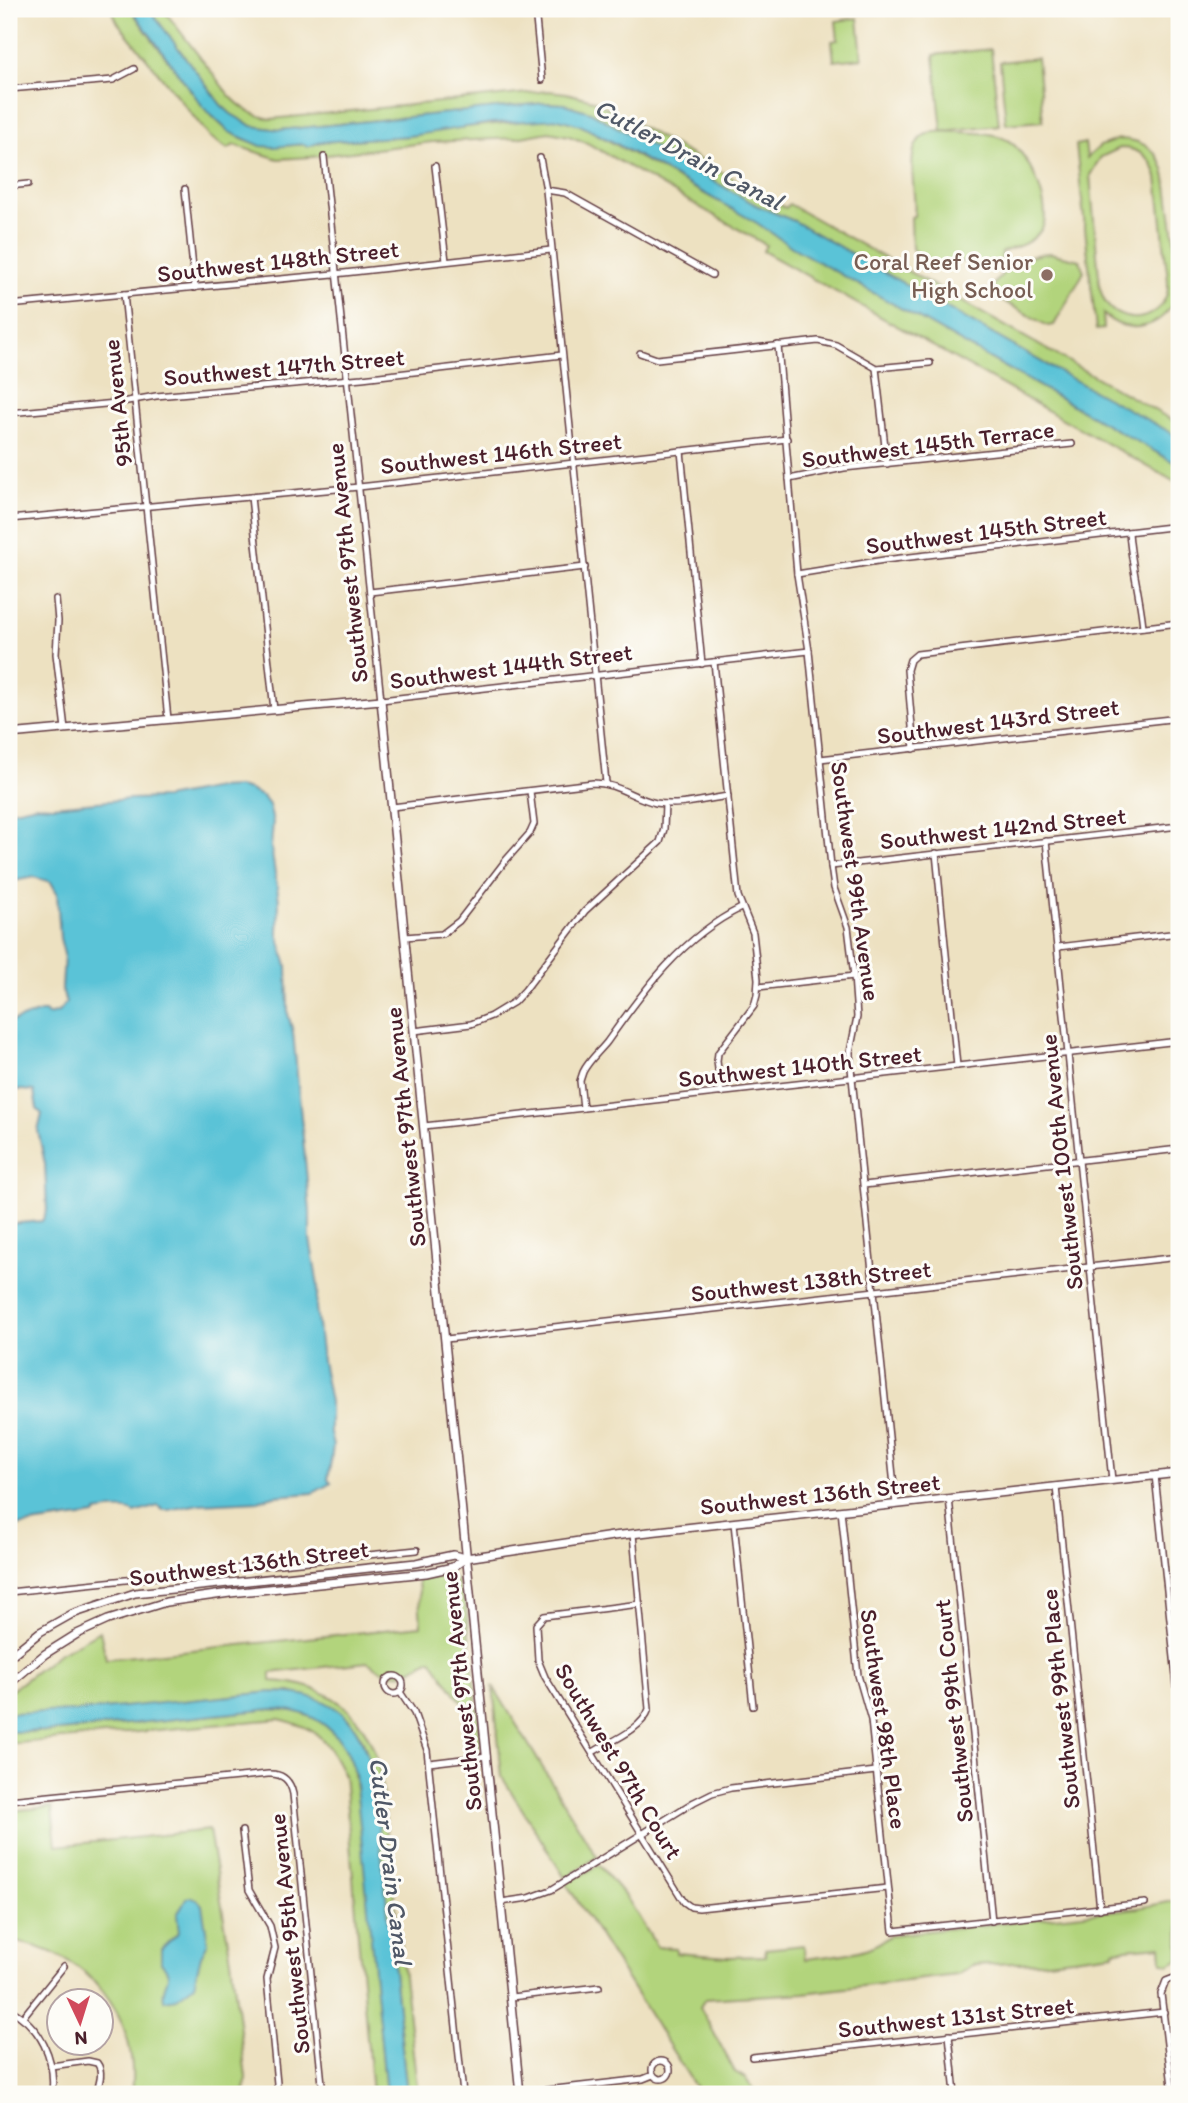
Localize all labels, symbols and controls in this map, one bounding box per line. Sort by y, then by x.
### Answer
water label: Cutler Drain Canal [589,91,790,218]
street label: Southwest 148th Street [156,234,400,288]
place label: Coral Reef Senior High School [853,247,1033,304]
marker: Coral Reef Senior High School [1039,267,1055,283]
street label: 95th Avenue [96,338,138,468]
street label: Southwest 147th Street [162,342,406,392]
street label: Southwest 145th Terrace [800,414,1056,474]
street label: Southwest 146th Street [379,426,623,480]
street label: Southwest 97th Avenue [320,442,374,684]
street label: Southwest 145th Street [864,502,1108,560]
street label: Southwest 144th Street [388,637,634,695]
street label: Southwest 143rd Street [875,692,1121,750]
street label: Southwest 99th Avenue [825,759,887,1003]
street label: Southwest 142nd Street [878,801,1128,855]
street label: Southwest 97th Avenue [378,1006,432,1248]
street label: Southwest 100th Avenue [1033,1032,1089,1292]
street label: Southwest 140th Street [677,1039,923,1093]
street label: Southwest 138th Street [689,1254,933,1308]
street label: Southwest 136th Street [699,1467,941,1521]
street label: Southwest 136th Street [128,1534,370,1592]
street label: Southwest 97th Avenue [434,1570,488,1812]
street label: Southwest 99th Place [1034,1587,1086,1811]
street label: Southwest 99th Court [927,1598,979,1824]
street label: Southwest 98th Place [854,1607,914,1831]
street label: Southwest 97th Court [549,1658,689,1864]
water label: Cutler Drain Canal [362,1755,420,1968]
street label: Southwest 95th Avenue [262,1812,316,2056]
north arrow [46,1988,116,2058]
street label: Southwest 131st Street [836,1990,1076,2044]
text: N [74,2027,88,2050]

